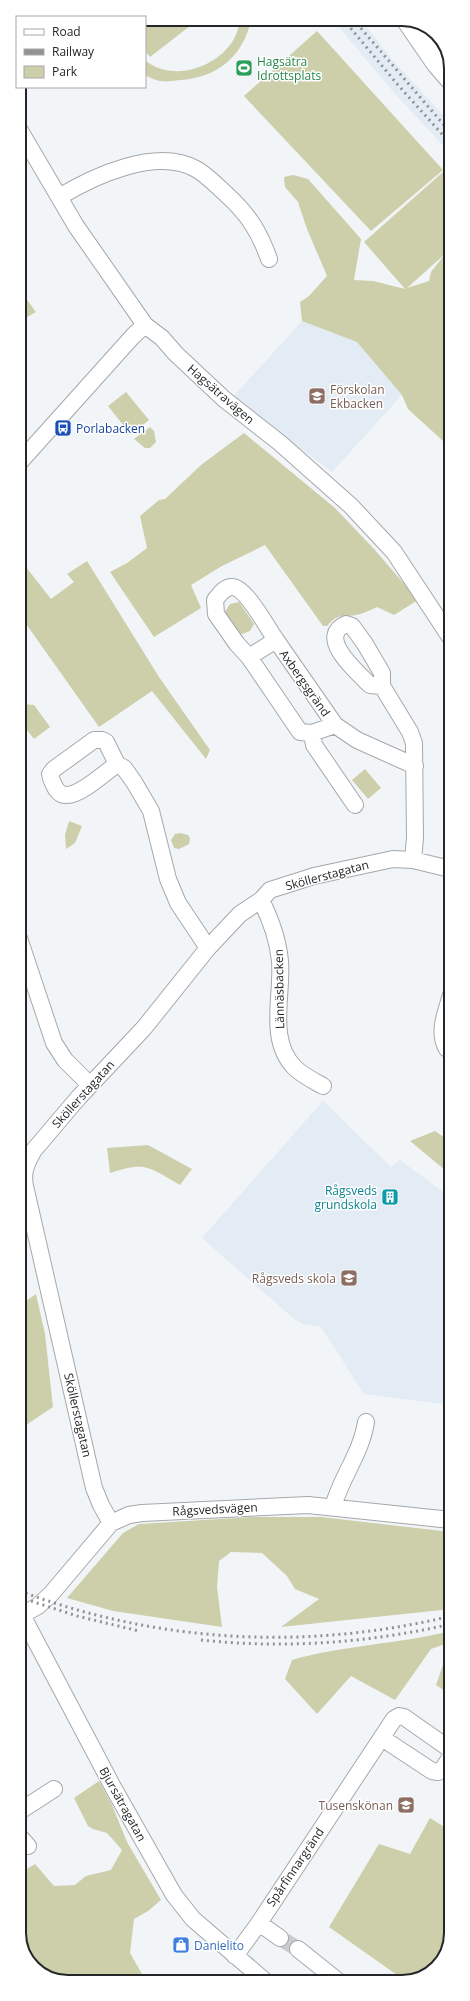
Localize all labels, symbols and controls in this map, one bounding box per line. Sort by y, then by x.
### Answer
legend [16,16,146,88]
text: Road [52,23,81,40]
text: Railway [52,43,95,60]
place label: Hagsätra Idrottsplats [257,53,321,84]
sports icon: Hagsätra Idrottsplats [234,58,254,78]
text: Park [52,63,78,80]
street label: Hagsätravägen [184,360,258,428]
place label: Förskolan Ekbacken [330,381,385,412]
school or university icon: Förskolan Ekbacken [307,386,327,406]
bus stop icon: Porlabacken [53,418,73,438]
place label: Porlabacken [76,420,145,437]
street label: Axbergsgränd [276,646,334,720]
street label: Sköllerstagatan [283,856,371,894]
street label: Lännäsbacken [270,949,288,1029]
street label: Sköllerstagatan [48,1056,118,1132]
place label: Rågsveds grundskola [315,1182,377,1213]
building icon: Rågsveds grundskola [380,1187,400,1207]
school or university icon: Rågsveds skola [339,1268,359,1288]
place label: Rågsveds skola [252,1270,336,1287]
street label: Sköllerstagatan [60,1371,96,1459]
street label: Rågsvedsvägen [172,1498,258,1520]
street label: Bjursätragatan [95,1764,151,1844]
school or university icon: Tusenskönan [396,1795,416,1815]
place label: Tusenskönan [319,1797,393,1814]
street label: Spårfinnargränd [262,1824,328,1910]
shop icon: Danielito [171,1935,191,1955]
place label: Danielito [194,1937,244,1954]

